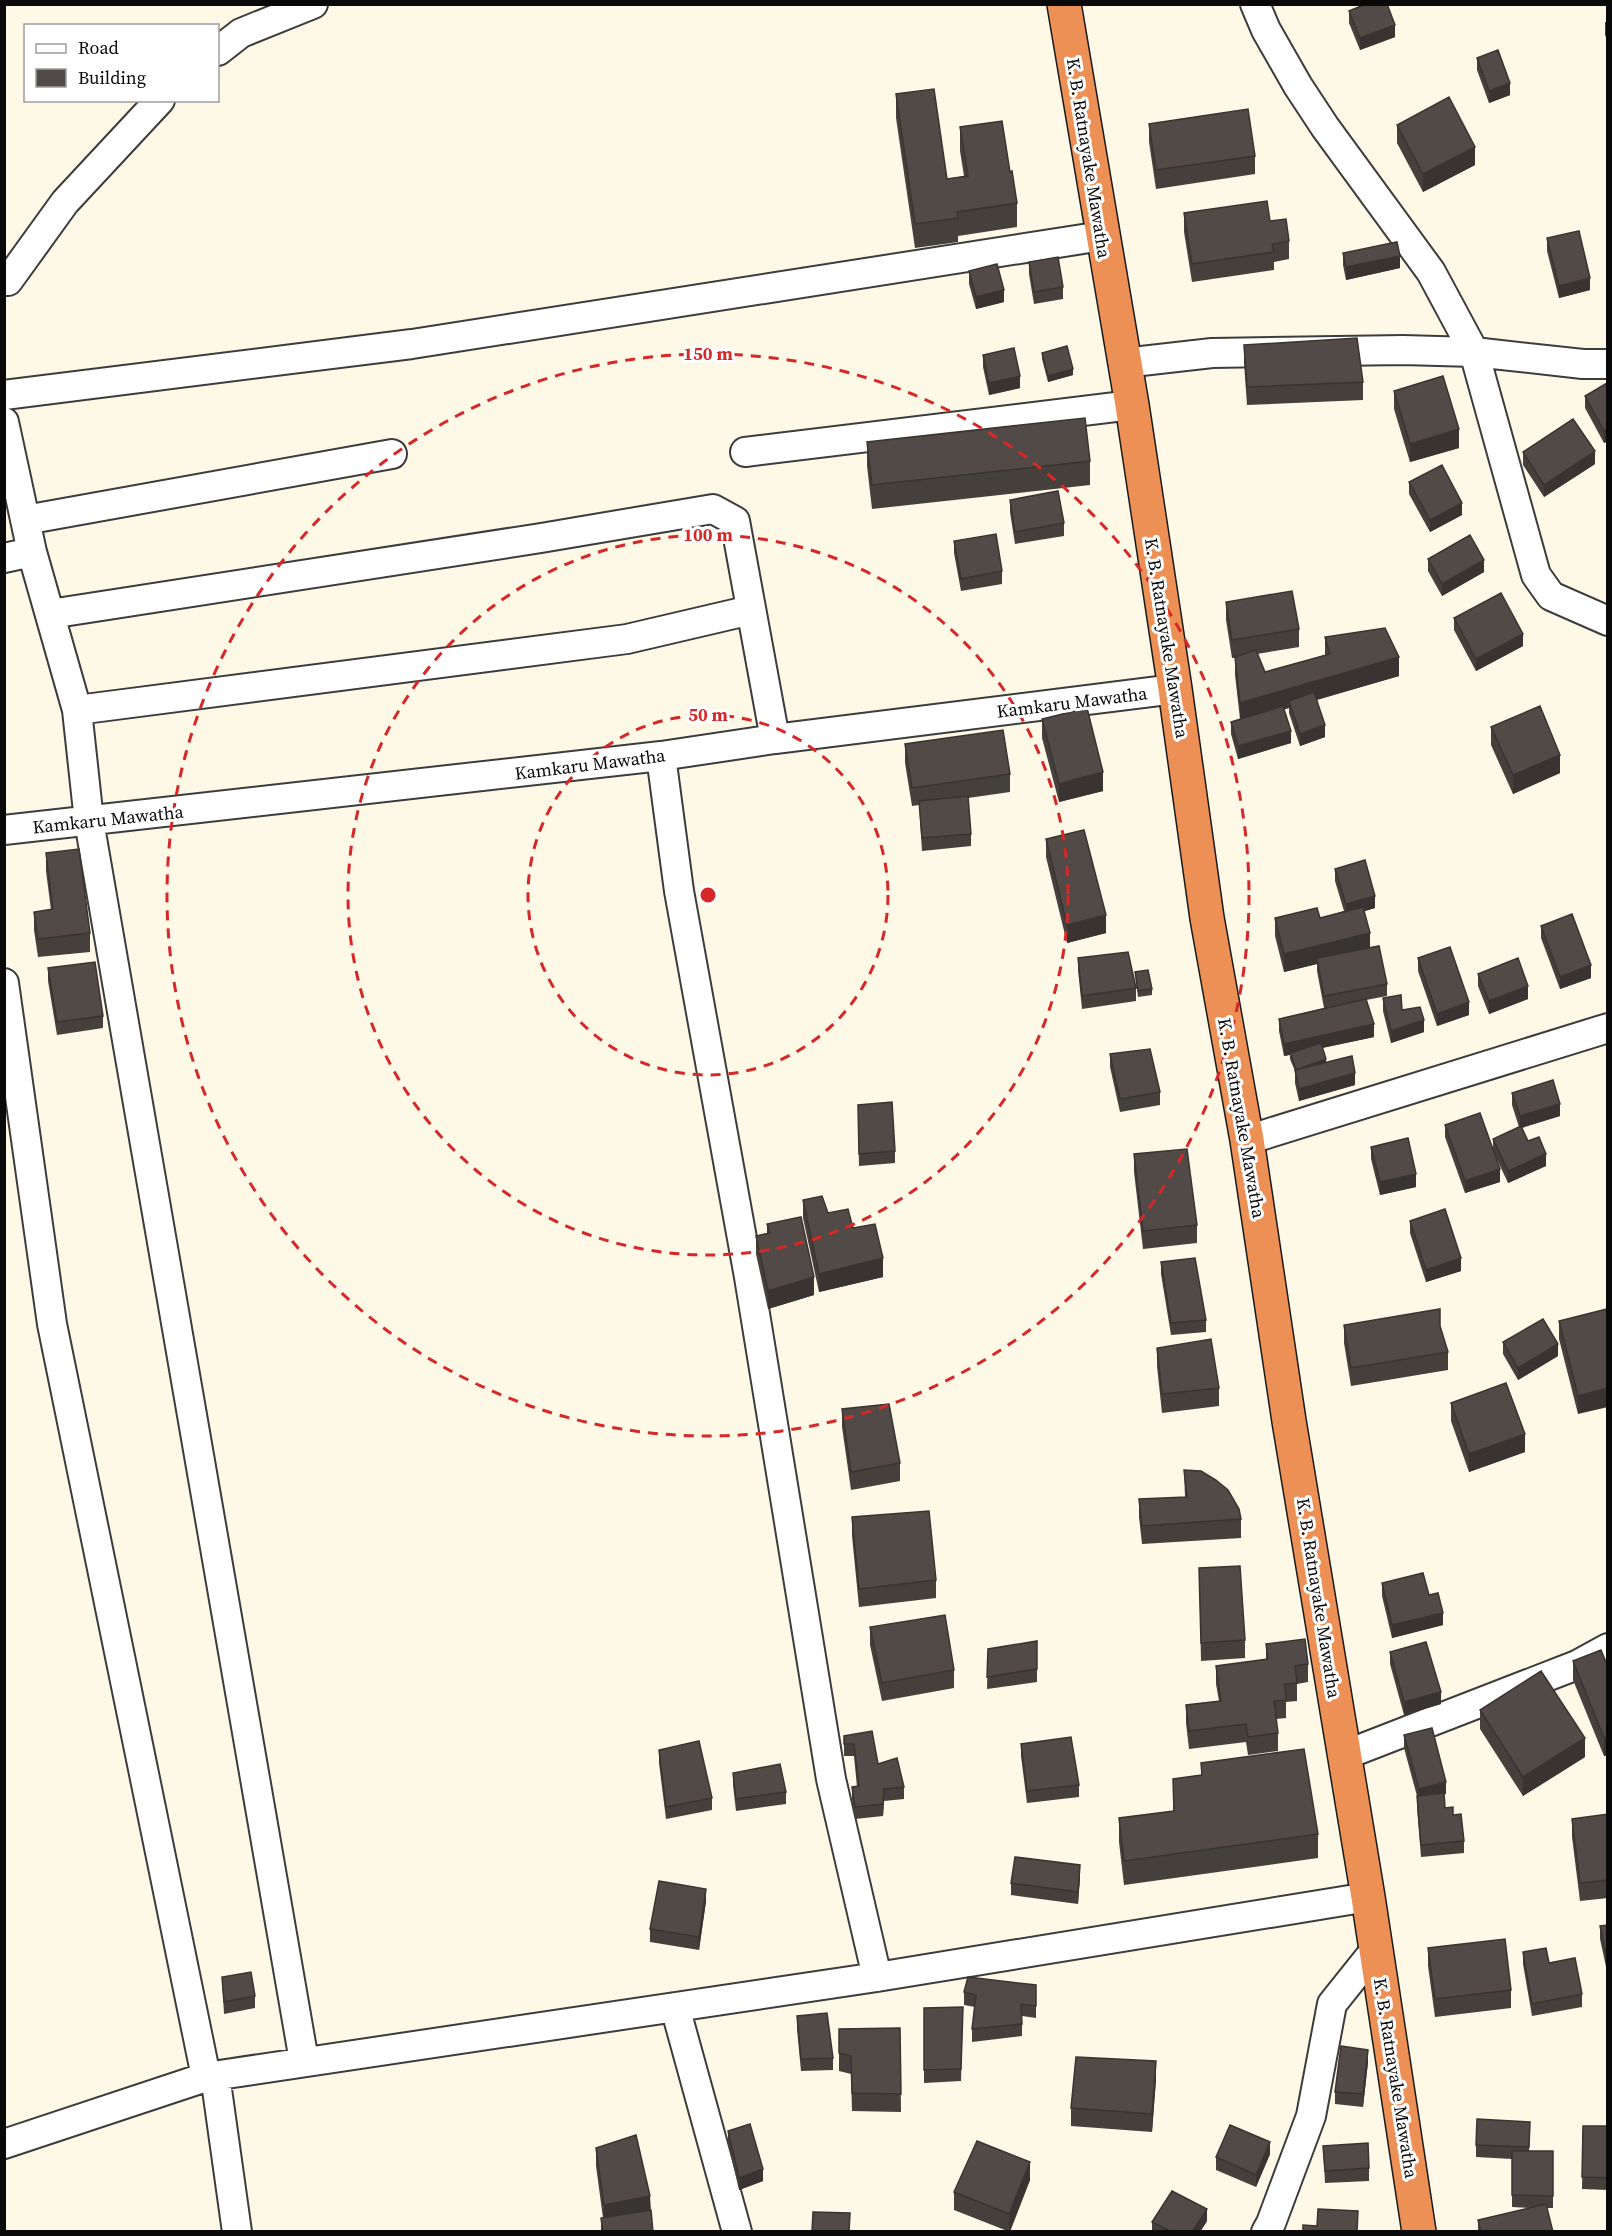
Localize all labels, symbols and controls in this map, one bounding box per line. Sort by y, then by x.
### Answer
legend [24,24,219,102]
text: Road [78,35,119,60]
street label: K. B. Ratnayake Mawatha [1061,56,1117,261]
text: Building [78,65,146,90]
text: 150 m [683,341,733,366]
text: 100 m [683,522,733,547]
street label: K. B. Ratnayake Mawatha [1139,536,1195,741]
street label: Kamkaru Mawatha [995,680,1150,724]
text: 50 m [688,702,728,727]
street label: Kamkaru Mawatha [513,742,668,786]
street label: Kamkaru Mawatha [31,799,185,839]
centre of rings [698,885,718,905]
street label: K. B. Ratnayake Mawatha [1212,1016,1272,1221]
street label: K. B. Ratnayake Mawatha [1291,1496,1347,1701]
street label: K. B. Ratnayake Mawatha [1368,1976,1424,2181]

